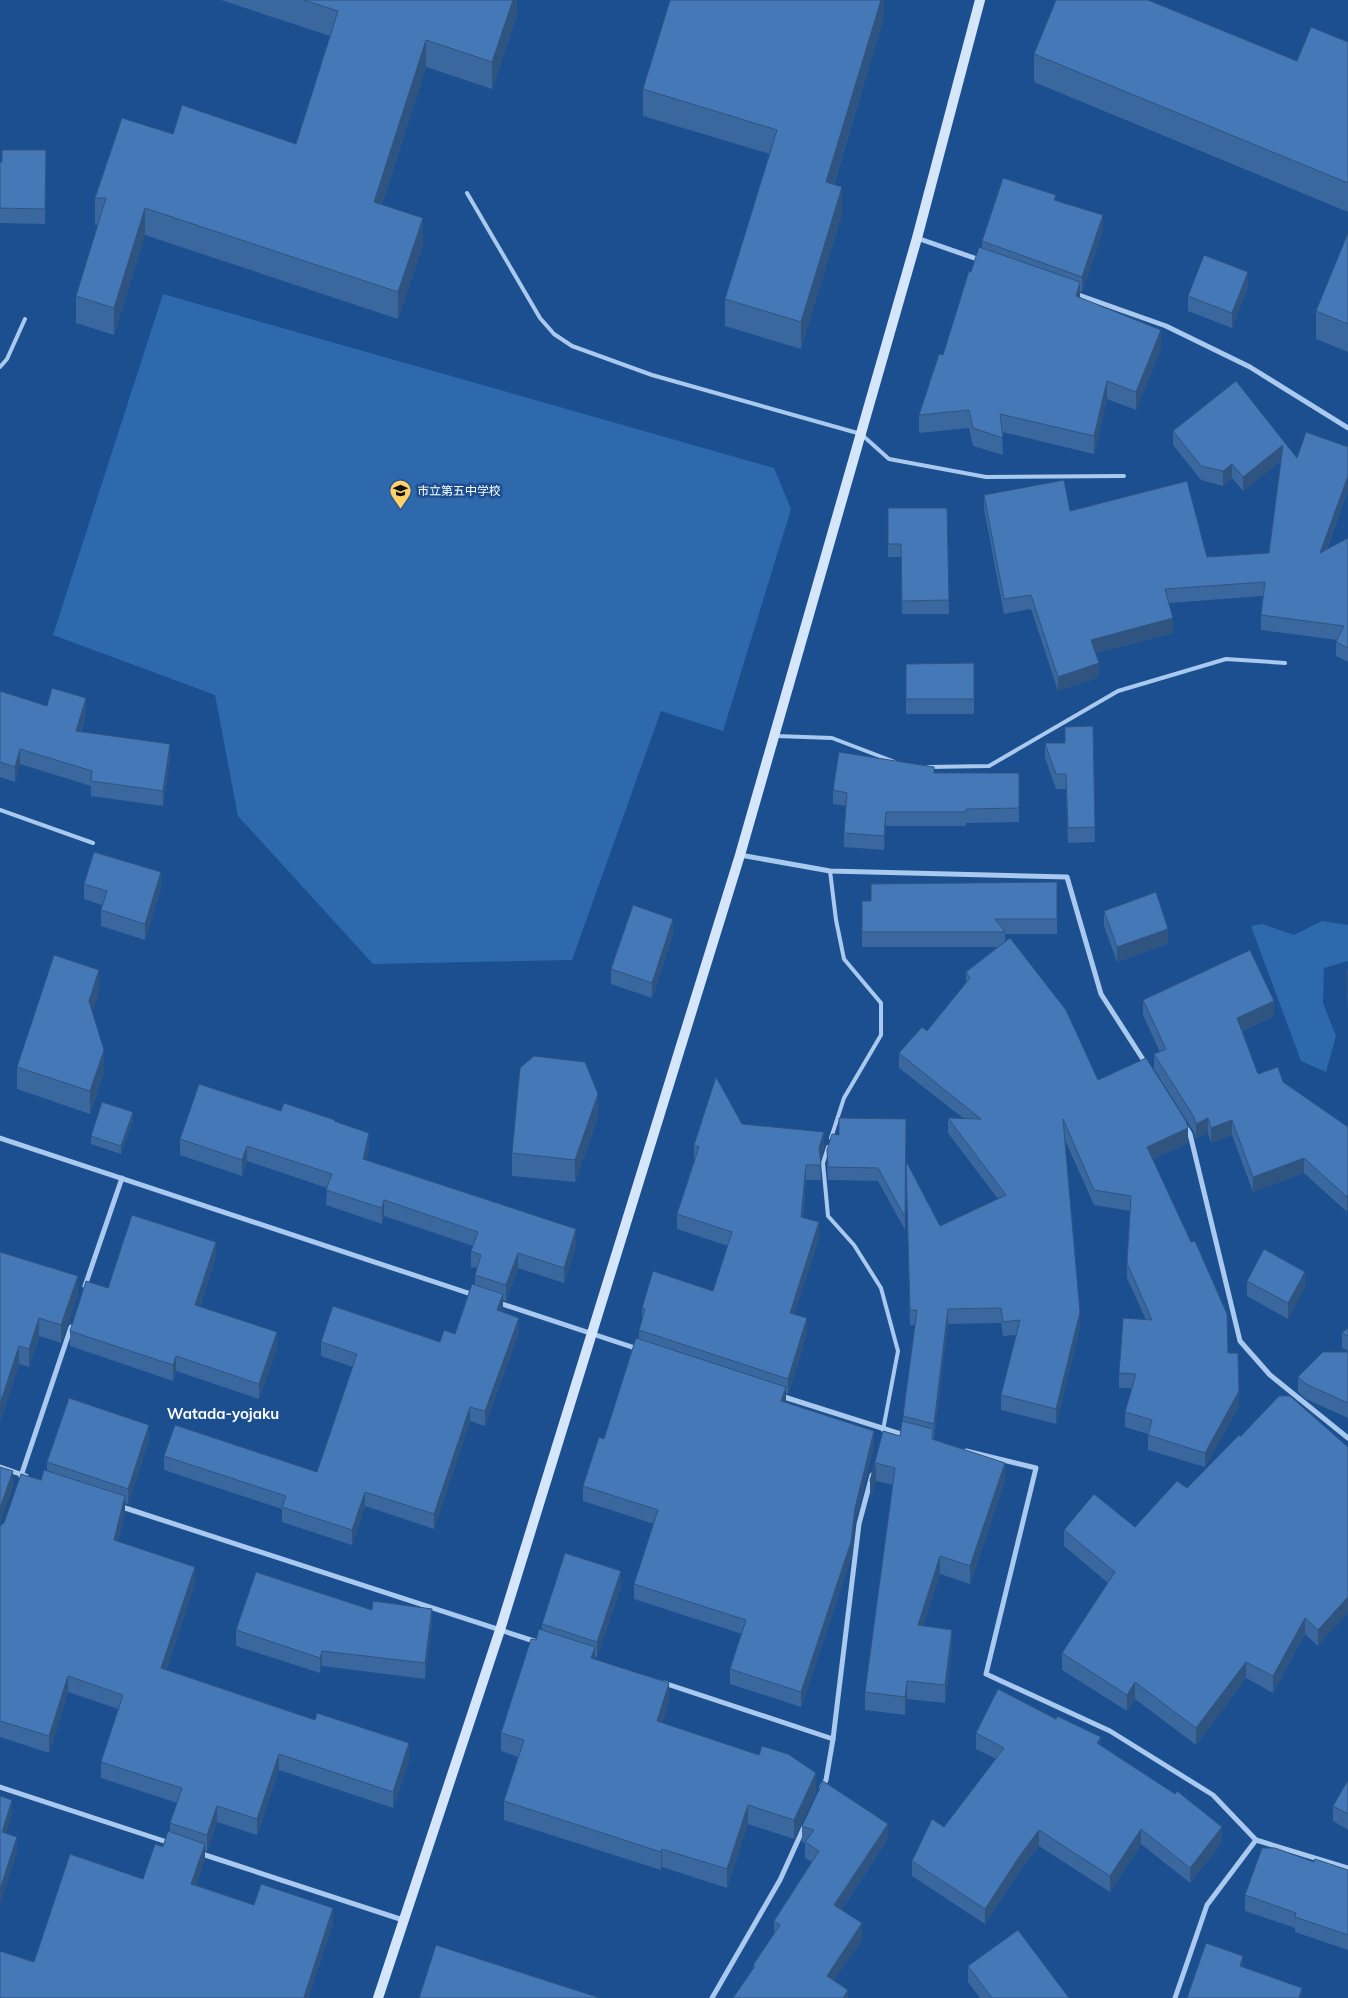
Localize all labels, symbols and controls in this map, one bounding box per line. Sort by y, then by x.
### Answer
school or university icon: 市立第五中学校 [389,479,413,510]
place label: 市立第五中学校 [417,483,501,498]
district label: Watada-yojaku [167,1404,279,1423]

